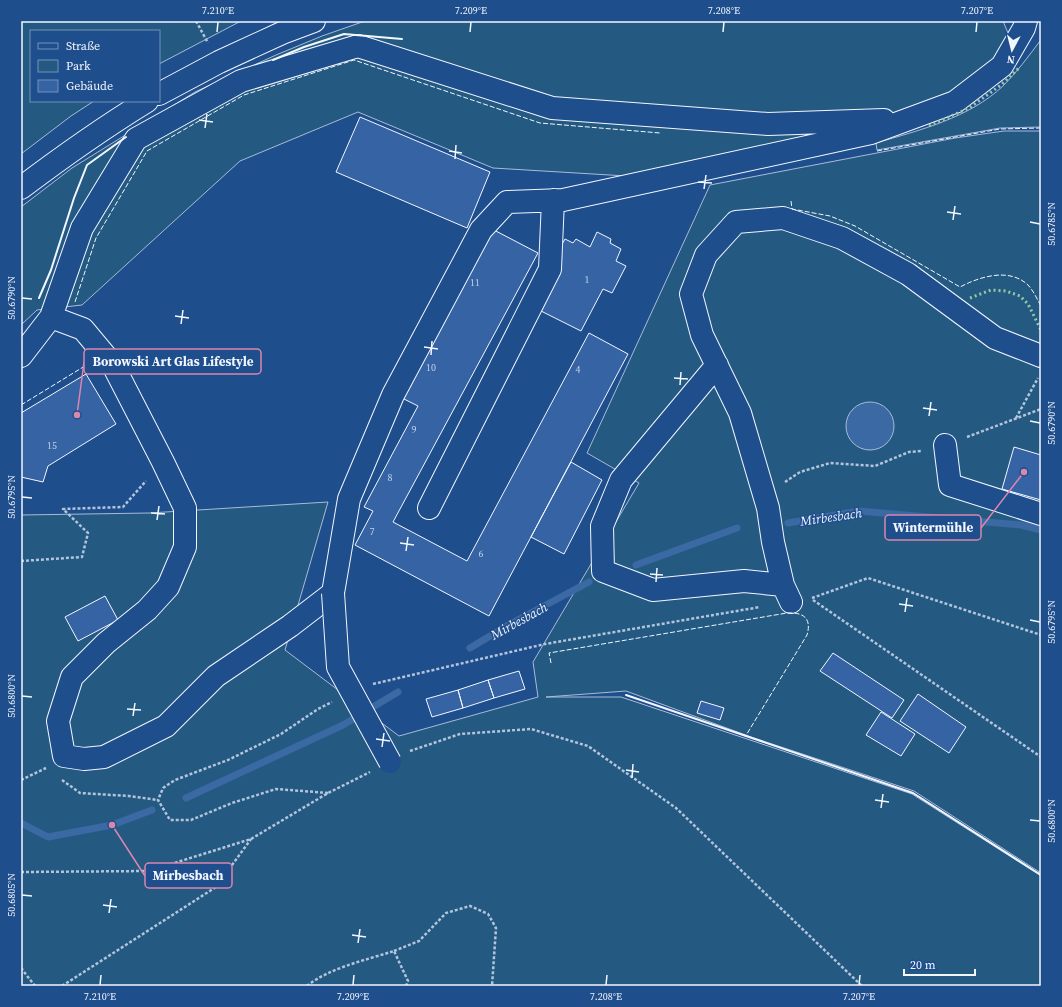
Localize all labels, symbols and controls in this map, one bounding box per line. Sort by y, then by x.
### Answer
text: 7.210°E [202,4,234,17]
text: 7.209°E [455,4,487,17]
text: 7.208°E [708,4,740,17]
text: 7.207°E [961,4,993,17]
legend [30,30,160,102]
north arrow [992,30,1032,70]
text: Straße [66,38,100,54]
text: N [1006,51,1016,67]
text: Park [66,58,91,74]
text: Gebäude [66,78,113,94]
text: 50.6785°N [1045,202,1058,246]
house number: 1 [585,273,590,286]
text: 50.6790°N [5,276,18,320]
house number: 11 [470,276,480,289]
callout: Borowski Art Glas Lifestyle [84,349,261,374]
text: Borowski Art Glas Lifestyle [92,353,254,370]
house number: 10 [426,361,436,374]
house number: 4 [576,363,581,376]
text: 50.6790°N [1045,401,1058,445]
house number: 9 [412,423,417,436]
house number: 15 [47,439,57,452]
house number: 8 [388,471,393,484]
text: 50.6795°N [5,475,18,519]
water label: Mirbesbach [798,504,863,530]
callout: Wintermühle [885,515,981,540]
text: Wintermühle [893,519,973,536]
house number: 7 [370,525,375,538]
house number: 6 [479,547,484,560]
water label: Mirbesbach [487,598,550,644]
text: 50.6795°N [1045,600,1058,644]
text: 50.6800°N [5,674,18,718]
text: 50.6800°N [1045,799,1058,843]
callout: Mirbesbach [145,863,232,888]
text: Mirbesbach [152,867,224,884]
text: 50.6805°N [5,873,18,917]
scale bar [904,951,975,977]
text: 20 m [910,957,936,973]
text: 7.210°E [84,990,116,1003]
text: 7.209°E [337,990,369,1003]
text: 7.208°E [590,990,622,1003]
text: 7.207°E [843,990,875,1003]

